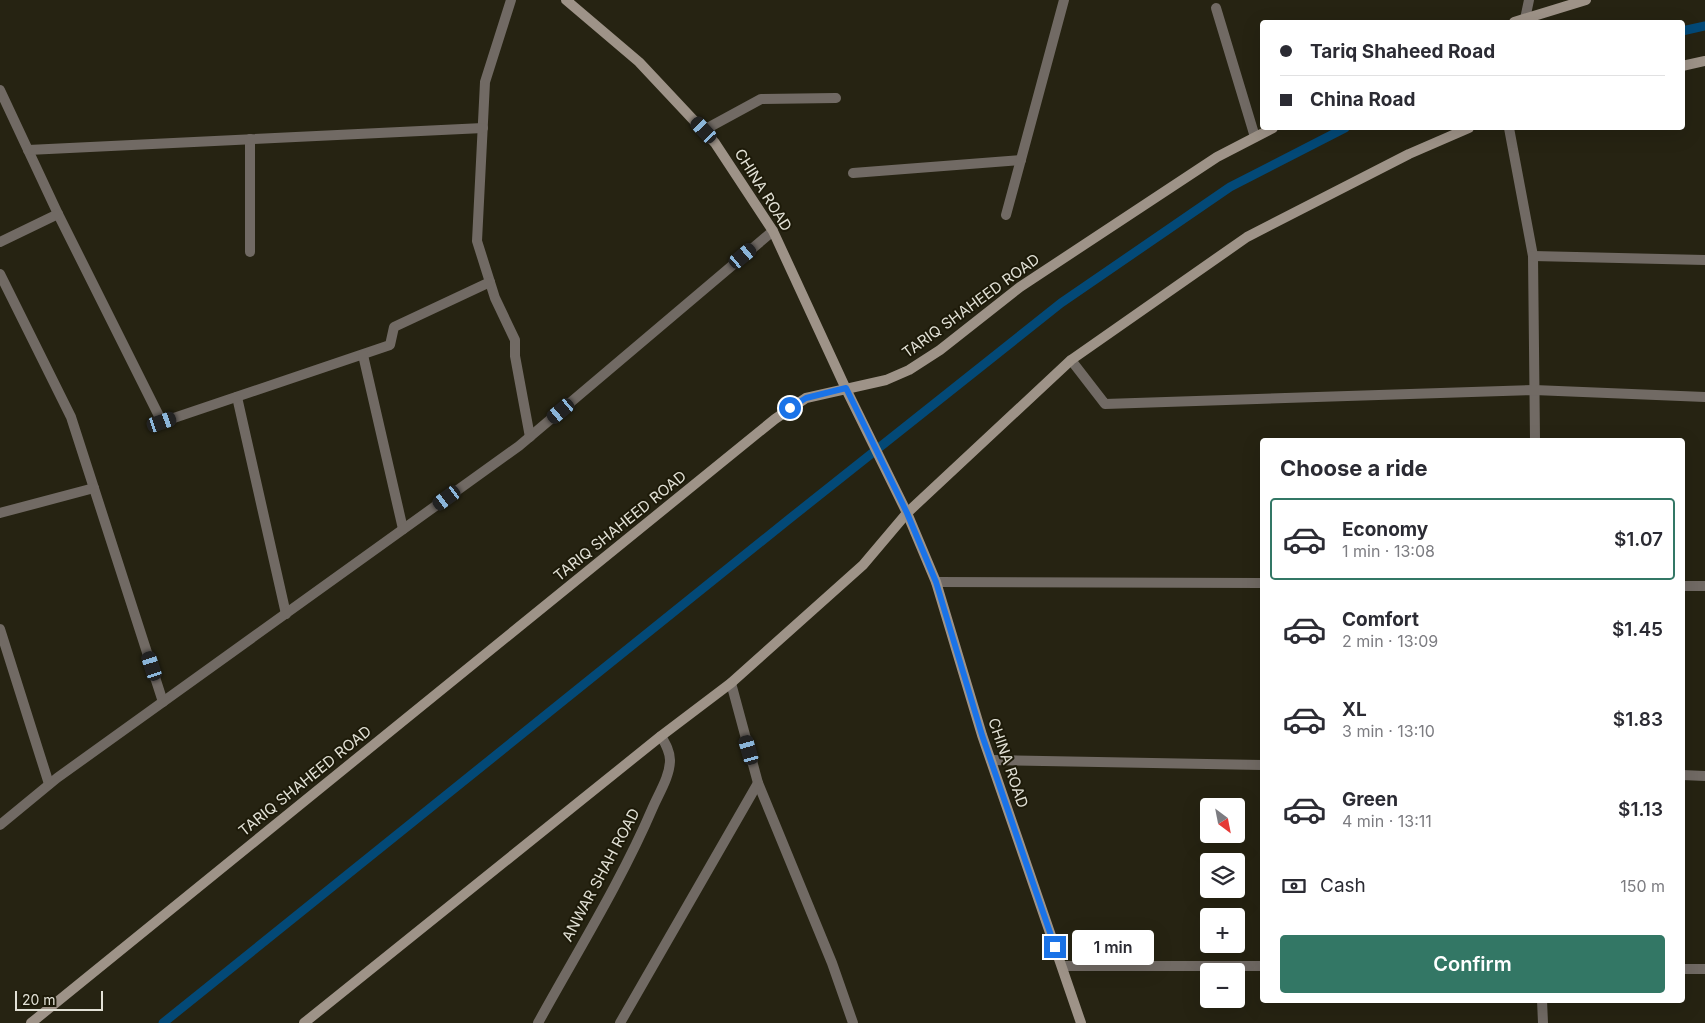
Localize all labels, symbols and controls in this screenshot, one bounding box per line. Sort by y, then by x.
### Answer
text: Tariq Shaheed Road [1310,40,1495,63]
text: China Road [1310,88,1415,111]
car [688,114,719,146]
street label: CHINA ROAD [731,145,796,235]
car [726,241,759,271]
street label: TARIQ SHAHEED ROAD [898,249,1043,362]
car [544,396,577,426]
route start [779,397,801,419]
car [145,410,178,434]
text: Choose a ride [1280,455,1428,481]
street label: TARIQ SHAHEED ROAD [549,466,690,585]
car [430,483,463,513]
icon: car [1282,517,1327,562]
text: Economy [1342,518,1428,541]
text: $1.07 [1614,528,1663,551]
text: 1 min · 13:08 [1342,541,1435,561]
icon: car [1282,607,1327,652]
text: Comfort [1342,608,1419,631]
text: $1.45 [1612,618,1663,641]
text: 2 min · 13:09 [1342,631,1438,651]
car [140,649,163,683]
icon: car [1282,697,1327,742]
text: XL [1342,698,1367,721]
text: $1.83 [1613,708,1663,731]
street label: CHINA ROAD [984,715,1033,810]
street label: TARIQ SHAHEED ROAD [234,721,375,840]
text: 3 min · 13:10 [1342,721,1435,741]
car [737,734,760,766]
icon: car [1282,787,1327,832]
text: Green [1342,788,1398,811]
north arrow [1200,798,1245,842]
map controls [1200,798,1245,1008]
text: $1.13 [1618,798,1663,821]
street label: ANWAR SHAH ROAD [557,805,644,945]
text: 4 min · 13:11 [1342,811,1432,831]
button: layers [1200,853,1245,898]
icon: cash [1280,872,1308,900]
text: Cash [1320,874,1366,897]
text: 150 m [1620,876,1665,896]
button: + [1200,908,1245,953]
callout: 1 min [1072,930,1155,964]
button: Confirm [1280,935,1665,993]
route end [1044,936,1066,958]
text: 1 min [1093,937,1133,957]
button: − [1200,963,1245,1008]
scale bar [15,988,102,1011]
text: 20 m [22,991,56,1008]

